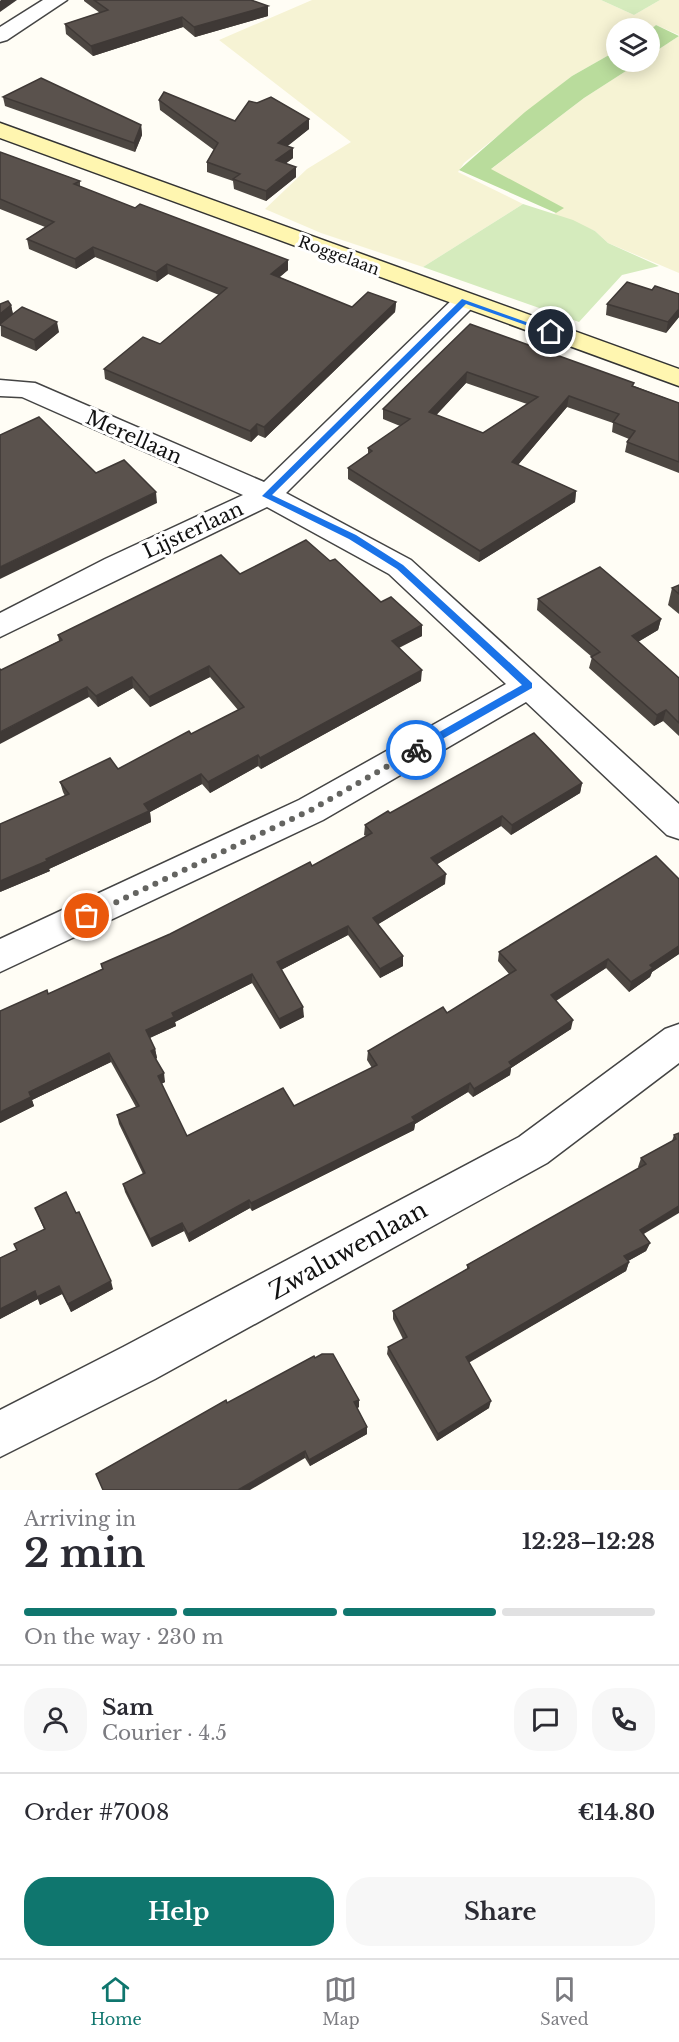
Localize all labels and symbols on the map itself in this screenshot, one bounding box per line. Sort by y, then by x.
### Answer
street label: Roggelaan [296,231,382,279]
pin [525,306,576,357]
street label: Merellaan [82,405,186,469]
street label: Lijsterlaan [139,496,247,564]
courier [386,720,446,780]
pin [61,890,112,941]
street label: Zwaluwenlaan [264,1195,432,1305]

